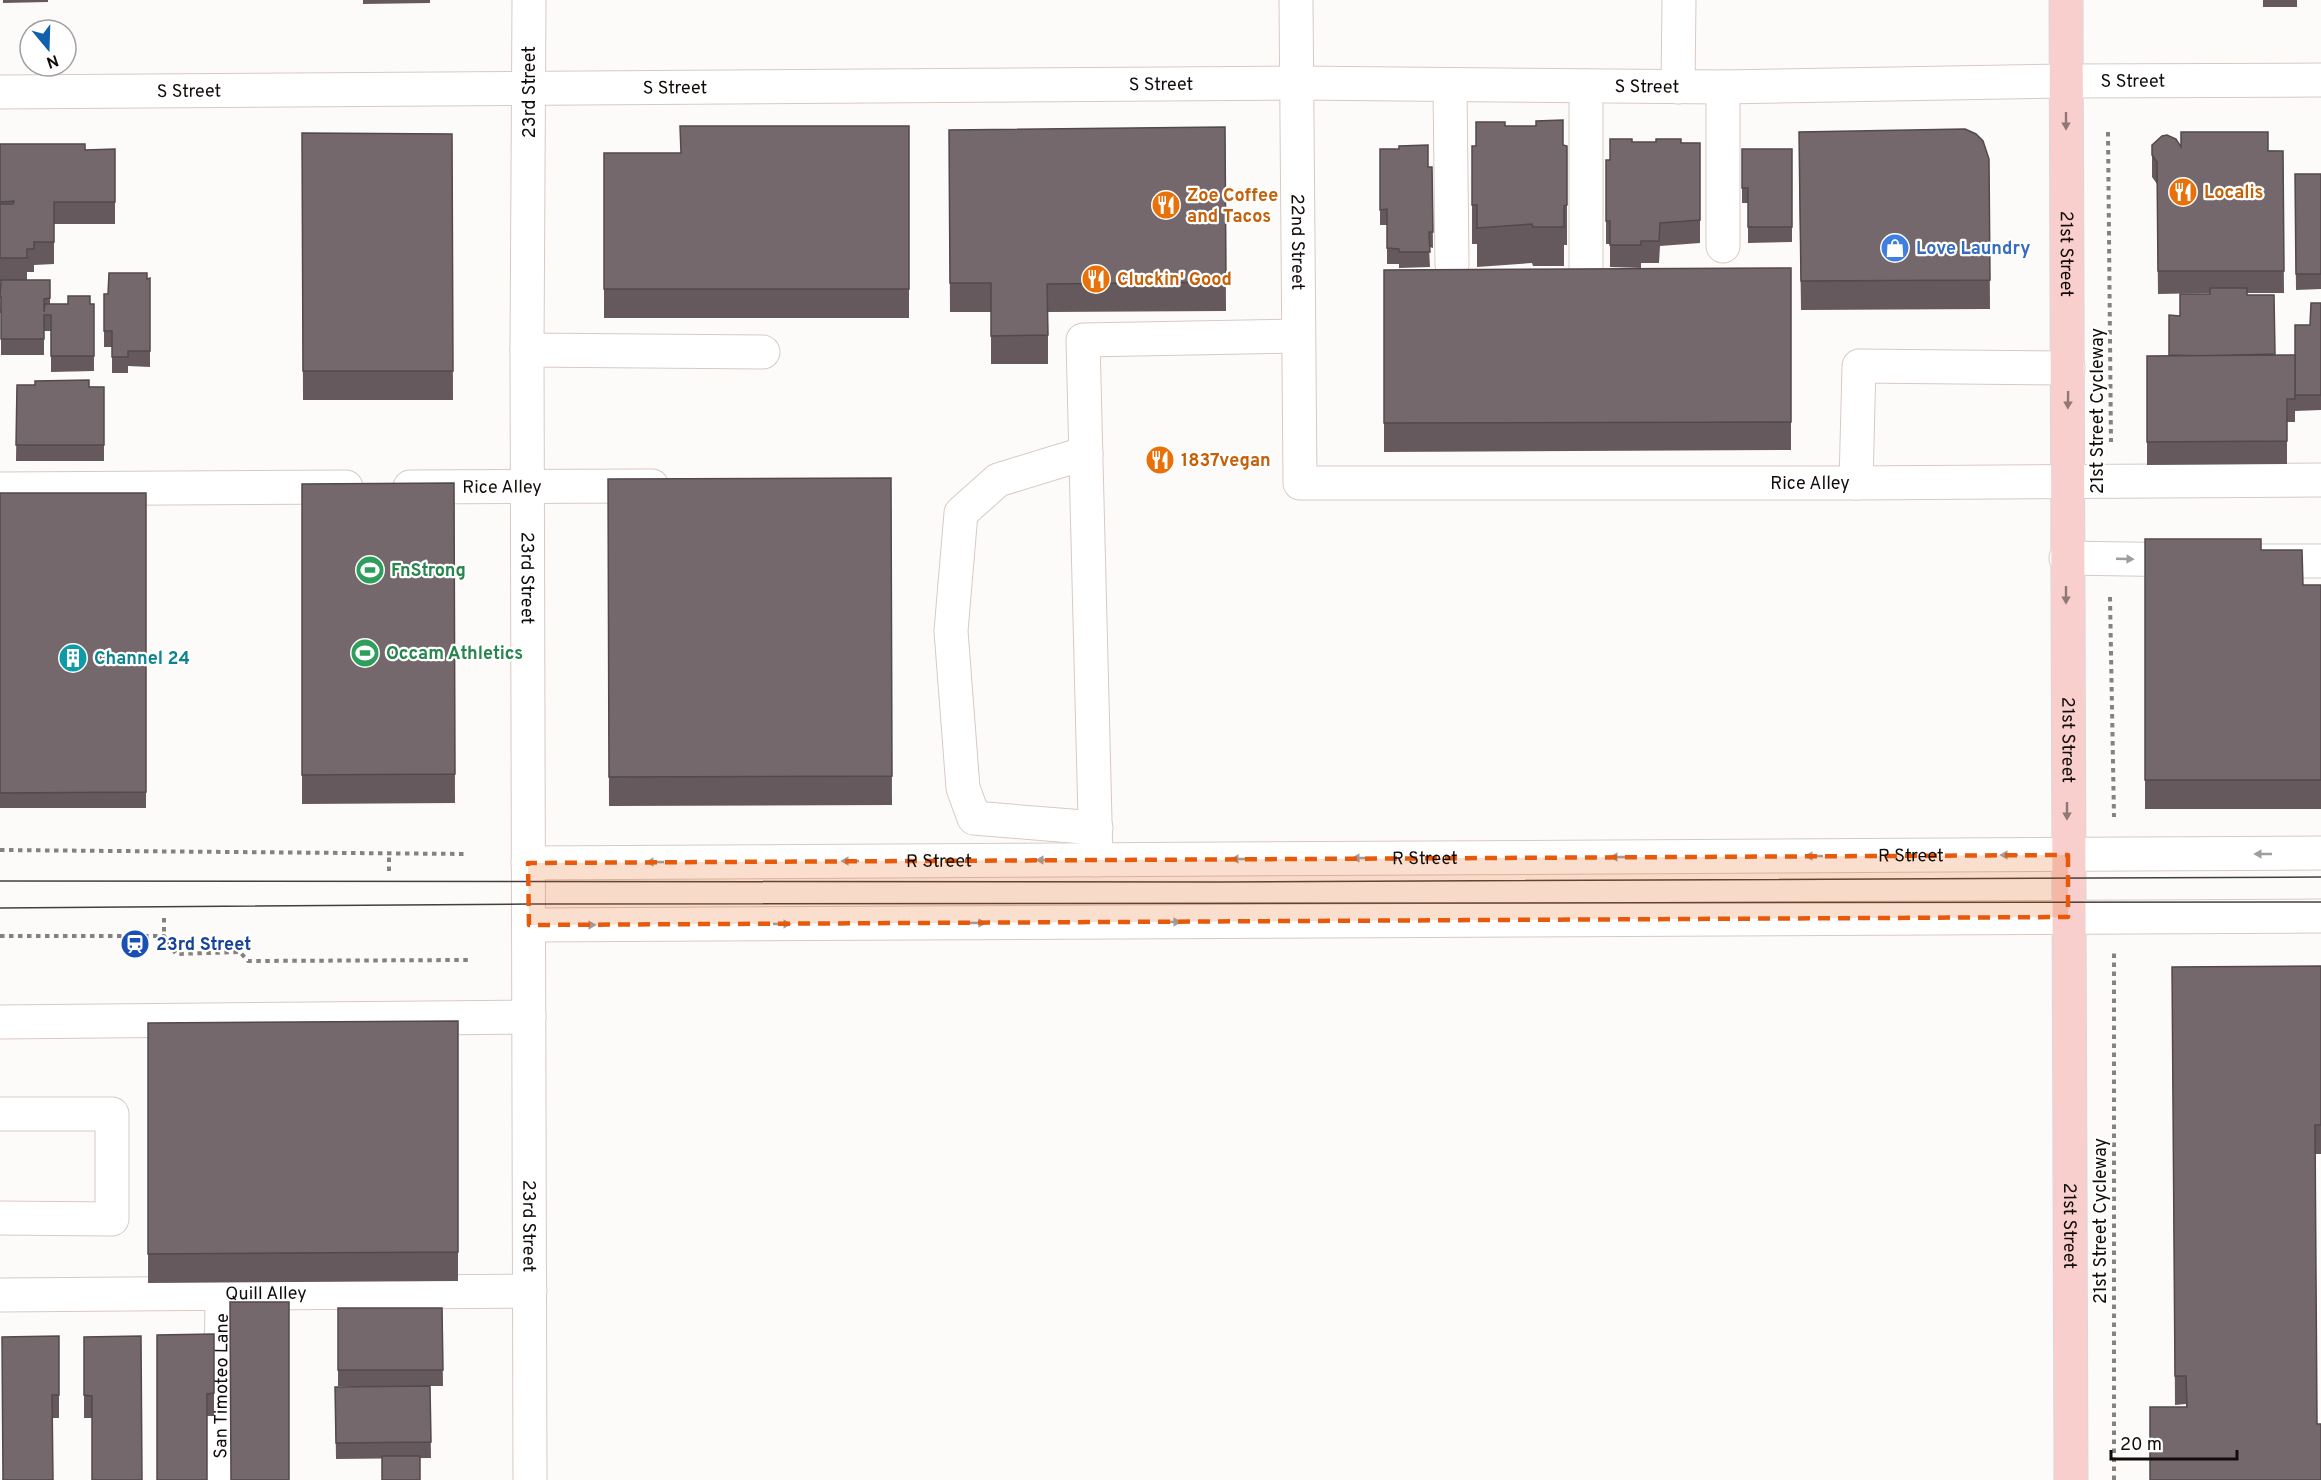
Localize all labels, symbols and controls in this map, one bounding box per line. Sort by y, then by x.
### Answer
north arrow [18,18,78,78]
street label: 23rd Street [519,46,542,138]
text: N [44,49,61,72]
street label: S Street [2101,71,2165,94]
street label: S Street [1129,74,1193,97]
street label: S Street [1615,76,1679,100]
street label: S Street [643,77,707,101]
street label: S Street [157,80,221,104]
one-way arrow [2061,112,2071,131]
restaurant icon: Localis [2167,176,2199,208]
place label: Localis [2204,182,2263,205]
place label: Zoe Coffee and Tacos [1187,185,1278,229]
restaurant icon: Zoe Coffee and Tacos [1150,189,1182,221]
street label: 22nd Street [1285,194,1308,290]
street label: 21st Street [2054,211,2077,297]
shop icon: Love Laundry [1879,232,1911,264]
place label: Love Laundry [1916,238,2030,261]
restaurant icon: Cluckin' Good [1080,263,1112,295]
place label: Cluckin' Good [1117,269,1232,292]
street label: 21st Street Cycleway [2087,328,2110,494]
one-way arrow [2063,391,2073,410]
restaurant icon: 1837vegan [1144,444,1176,476]
place label: 1837vegan [1181,450,1271,473]
street label: Rice Alley [1770,473,1850,496]
street label: Rice Alley [462,476,542,500]
street label: 23rd Street [514,532,538,624]
sports icon: FnStrong [354,554,386,586]
one-way arrow [2115,554,2134,563]
place label: FnStrong [391,560,466,583]
one-way arrow [2061,586,2071,605]
sports icon: Occam Athletics [349,637,381,669]
building icon: Channel 24 [57,642,89,674]
place label: Occam Athletics [386,643,523,666]
place label: Channel 24 [94,648,190,671]
street label: 21st Street [2055,697,2079,783]
one-way arrow [2063,802,2072,821]
street label: R Street [1878,845,1944,868]
street label: R Street [1392,848,1458,871]
one-way arrow [2253,849,2272,859]
one-way arrow [2000,850,2019,860]
street label: R Street [906,851,972,874]
one-way arrow [1805,851,1824,861]
one-way arrow [1610,852,1629,862]
one-way arrow [1352,853,1371,863]
one-way arrow [1231,854,1250,864]
one-way arrow [1036,855,1055,865]
one-way arrow [841,856,860,866]
one-way arrow [646,857,665,867]
one-way arrow [1163,917,1182,927]
one-way arrow [968,918,987,928]
one-way arrow [773,919,792,929]
one-way arrow [578,920,597,930]
station icon: 23rd Street [119,928,151,960]
place label: 23rd Street [156,934,251,957]
street label: 21st Street Cycleway [2090,1138,2113,1304]
street label: 23rd Street [516,1180,539,1272]
street label: 21st Street [2057,1183,2080,1269]
street label: Quill Alley [225,1283,307,1306]
street label: San Timoteo Lane [210,1313,235,1459]
scale bar [2111,1423,2237,1461]
text: 20 m [2120,1434,2162,1457]

